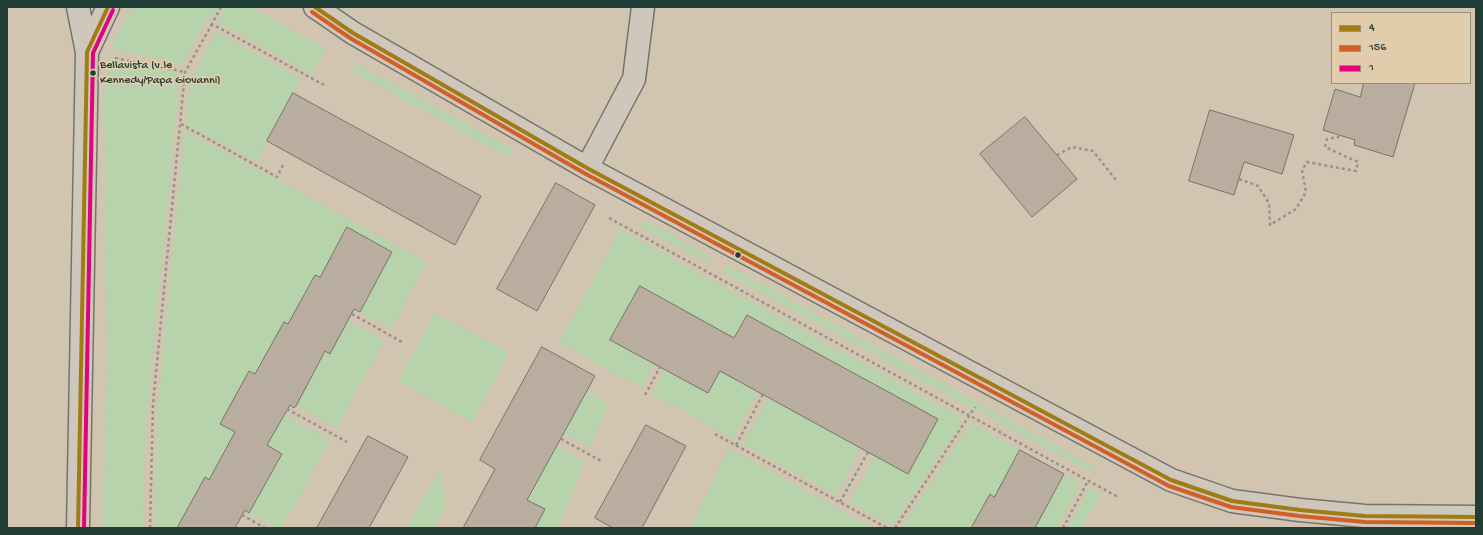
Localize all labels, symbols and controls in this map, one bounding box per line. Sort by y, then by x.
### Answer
legend [1331,12,1471,84]
text: 4 [1369,21,1375,35]
text: 156 [1369,41,1386,55]
place label: Bellavista (v.le Kennedy/Papa Giovanni) [100,59,221,87]
text: 1 [1369,61,1374,75]
marker: Bellavista (v.le Kennedy/Papa Giovanni) [88,68,98,78]
unlabelled marker [733,250,743,260]

